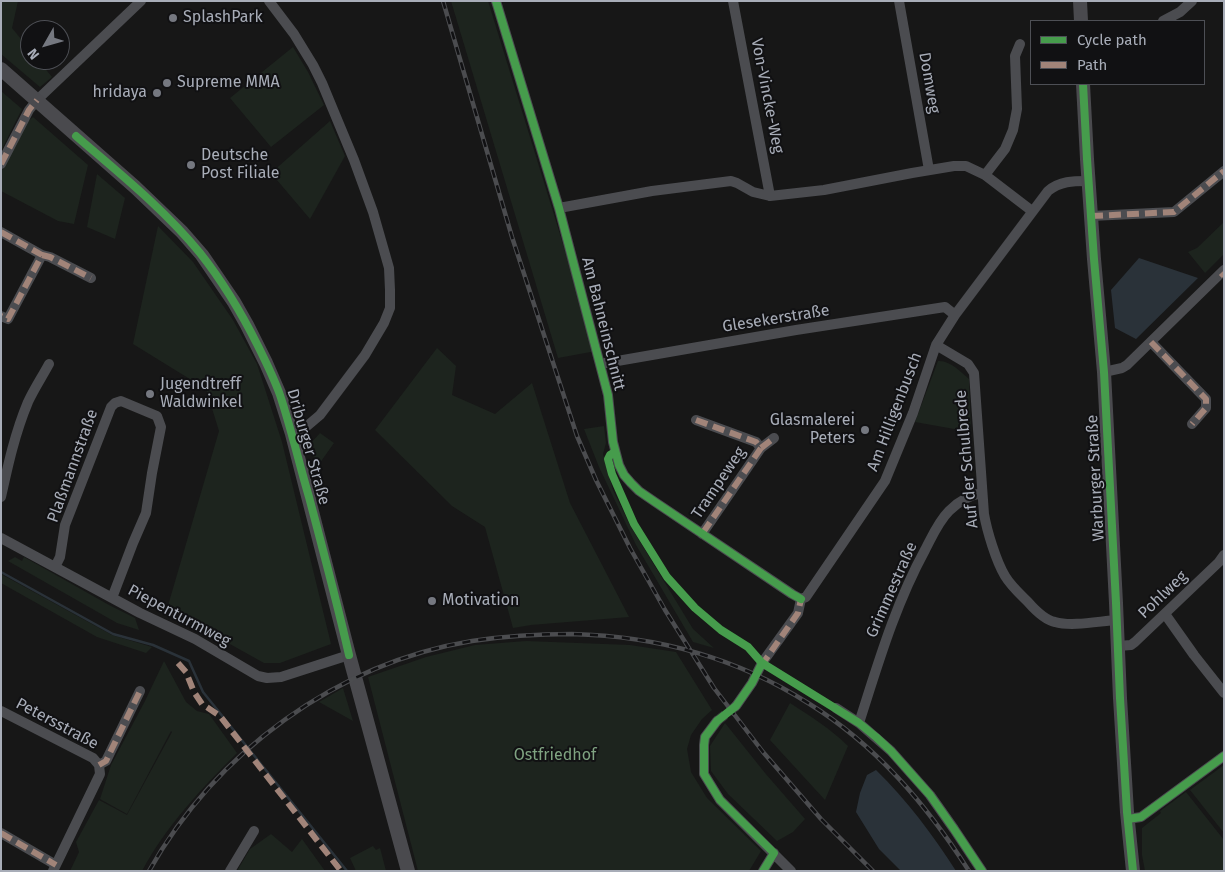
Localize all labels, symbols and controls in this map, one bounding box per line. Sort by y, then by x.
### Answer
place label: SplashPark [183,8,263,28]
marker: SplashPark [167,12,179,24]
north arrow [20,20,70,70]
legend [1030,20,1205,85]
text: Cycle path [1077,31,1147,49]
street label: Von-Vincke-Weg [746,37,788,155]
text: N [24,45,43,63]
street label: Domweg [914,51,944,115]
text: Path [1077,56,1107,74]
place label: Supreme MMA [177,73,280,93]
marker: Supreme MMA [161,77,173,89]
place label: hridaya [93,83,147,103]
marker: hridaya [151,87,163,99]
place label: Deutsche Post Filiale [201,146,280,184]
marker: Deutsche Post Filiale [185,159,197,171]
street label: Am Bahneinschnitt [577,255,629,393]
street label: Glesekerstraße [721,301,831,337]
street label: Am Hilligenbusch [863,350,927,474]
place label: Jugendtreff Waldwinkel [160,375,242,413]
street label: Driburger Straße [282,387,334,507]
marker: Jugendtreff Waldwinkel [144,388,156,400]
street label: Auf der Schulbrede [951,389,983,529]
street label: Plaßmannstraße [44,407,102,525]
place label: Glasmalerei Peters [770,411,855,449]
street label: Warburger Straße [1083,414,1109,542]
marker: Glasmalerei Peters [859,424,871,436]
street label: Trampeweg [688,443,750,523]
street label: Grimmestraße [862,539,922,641]
street label: Pohlweg [1134,567,1192,623]
street label: Piepenturmweg [124,581,234,651]
place label: Motivation [442,591,519,611]
marker: Motivation [426,595,438,607]
street label: Petersstraße [12,694,102,754]
park label: Ostfriedhof [514,746,596,766]

